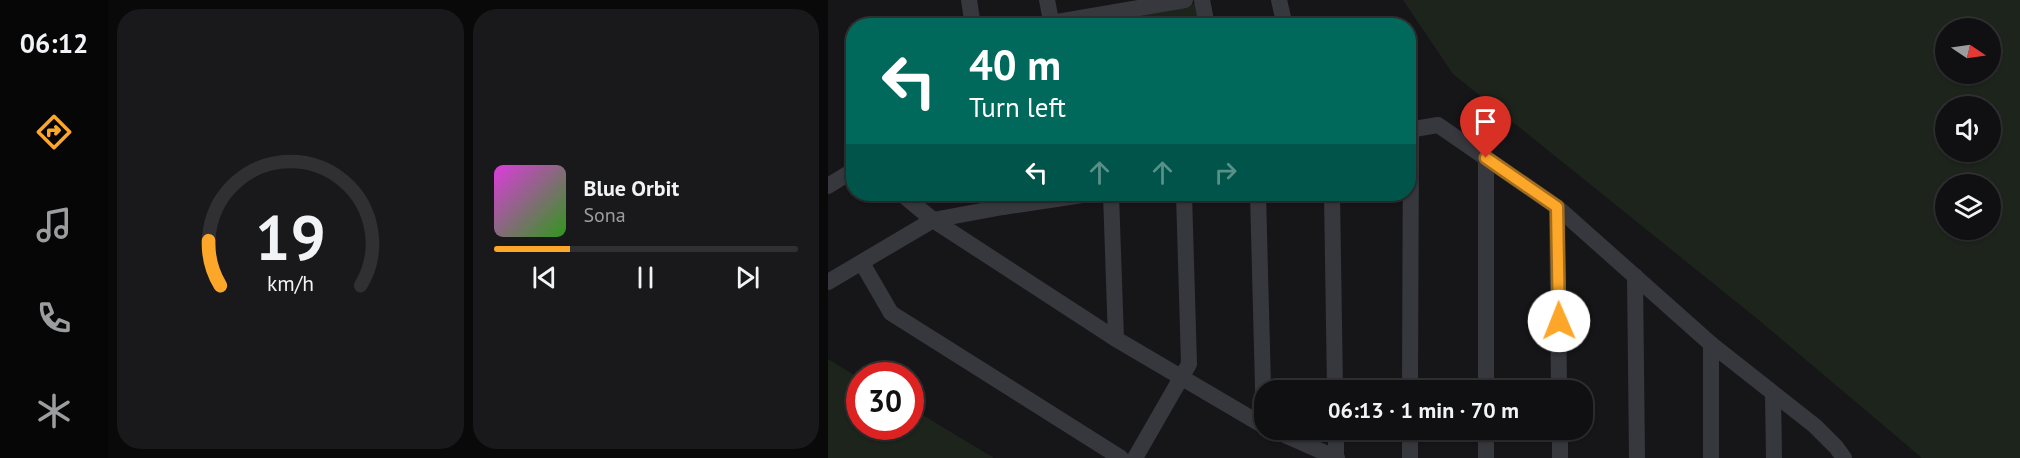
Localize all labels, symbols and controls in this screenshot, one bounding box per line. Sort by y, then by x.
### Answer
north arrow [1935,18,2001,84]
map controls [1935,18,2001,240]
text: 06:12 [20,26,88,60]
text: 40 m [969,37,1061,92]
icon: left [870,42,948,120]
text: Turn left [969,90,1066,124]
pin [1460,96,1511,158]
button: sound [1935,96,2001,162]
icon: arrive [1469,105,1502,138]
icon: directions [33,111,75,153]
icon: left [1020,156,1053,189]
icon: ahead [1083,156,1116,189]
icon: ahead [1146,156,1179,189]
icon: right [1209,156,1242,189]
text: Blue Orbit [584,174,679,202]
button: layers [1935,174,2001,240]
text: 19 [255,196,326,277]
text: Sona [584,202,626,228]
icon: music [33,204,75,246]
icon: previous [528,261,561,294]
icon: pause [629,261,662,294]
icon: next [731,261,764,294]
text: km/h [267,269,314,297]
position arrow [1527,289,1591,353]
icon: phone [33,297,75,339]
speed limit sign: 30 [846,362,924,440]
icon: climate [33,390,75,432]
text: 06:13 · 1 min · 70 m [1328,396,1519,424]

